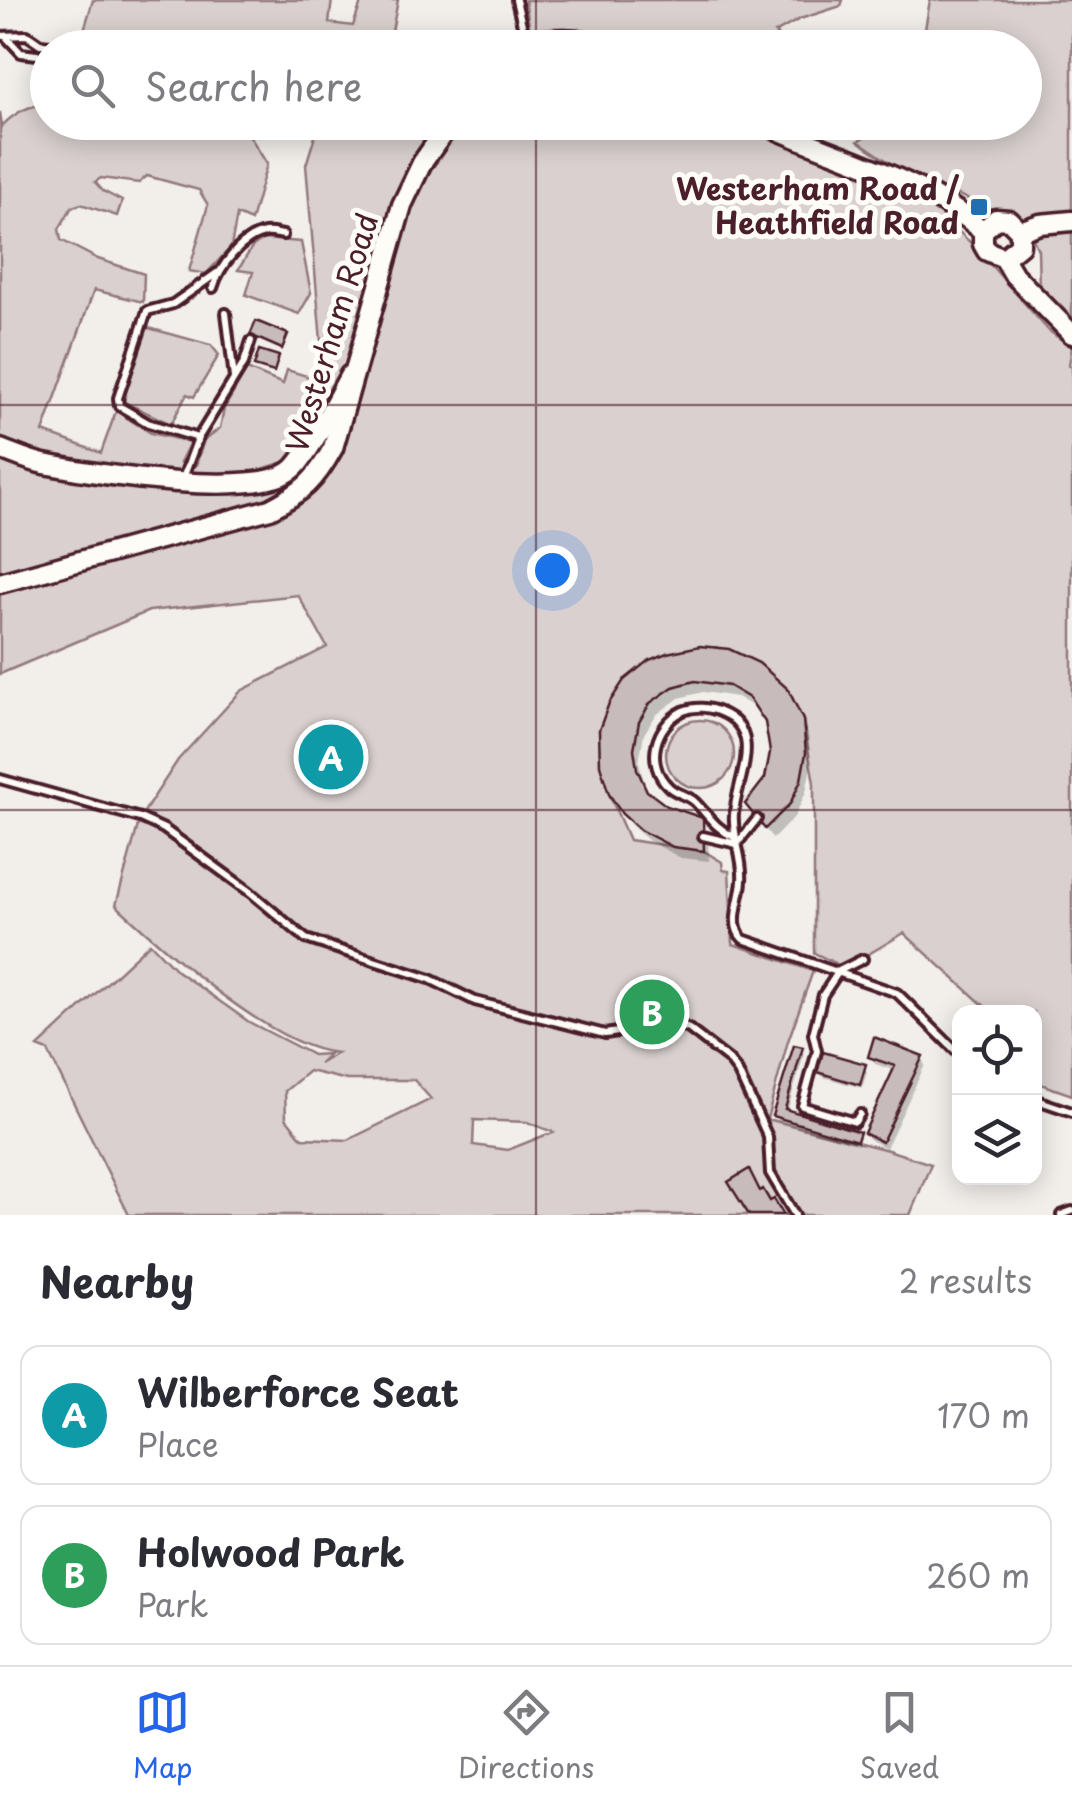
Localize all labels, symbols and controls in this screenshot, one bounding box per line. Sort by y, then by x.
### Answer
search box [30,30,1042,140]
text: Search here [145,57,362,114]
icon: search [65,58,120,113]
place label: Westerham Road / Heathfield Road [676,165,960,244]
marker: Westerham Road / Heathfield Road [968,196,990,218]
street label: Westerham Road [273,207,388,457]
your location [527,545,578,596]
pin: A [298,720,364,794]
pin: B [620,974,684,1050]
map controls [952,1005,1042,1185]
button: locate [952,1005,1042,1095]
button: layers [952,1095,1042,1185]
text: Nearby [40,1249,194,1312]
text: 2 results [899,1256,1032,1304]
text: Wilberforce Seat [137,1363,459,1420]
text: A [62,1391,87,1439]
text: 170 m [937,1391,1030,1439]
text: Place [137,1420,219,1468]
text: Holwood Park [137,1523,404,1580]
text: B [64,1551,85,1599]
text: 260 m [926,1551,1030,1599]
text: Park [137,1580,209,1628]
tab: Map [133,1685,193,1788]
tab: Directions [458,1685,594,1788]
tab: Saved [860,1685,939,1788]

